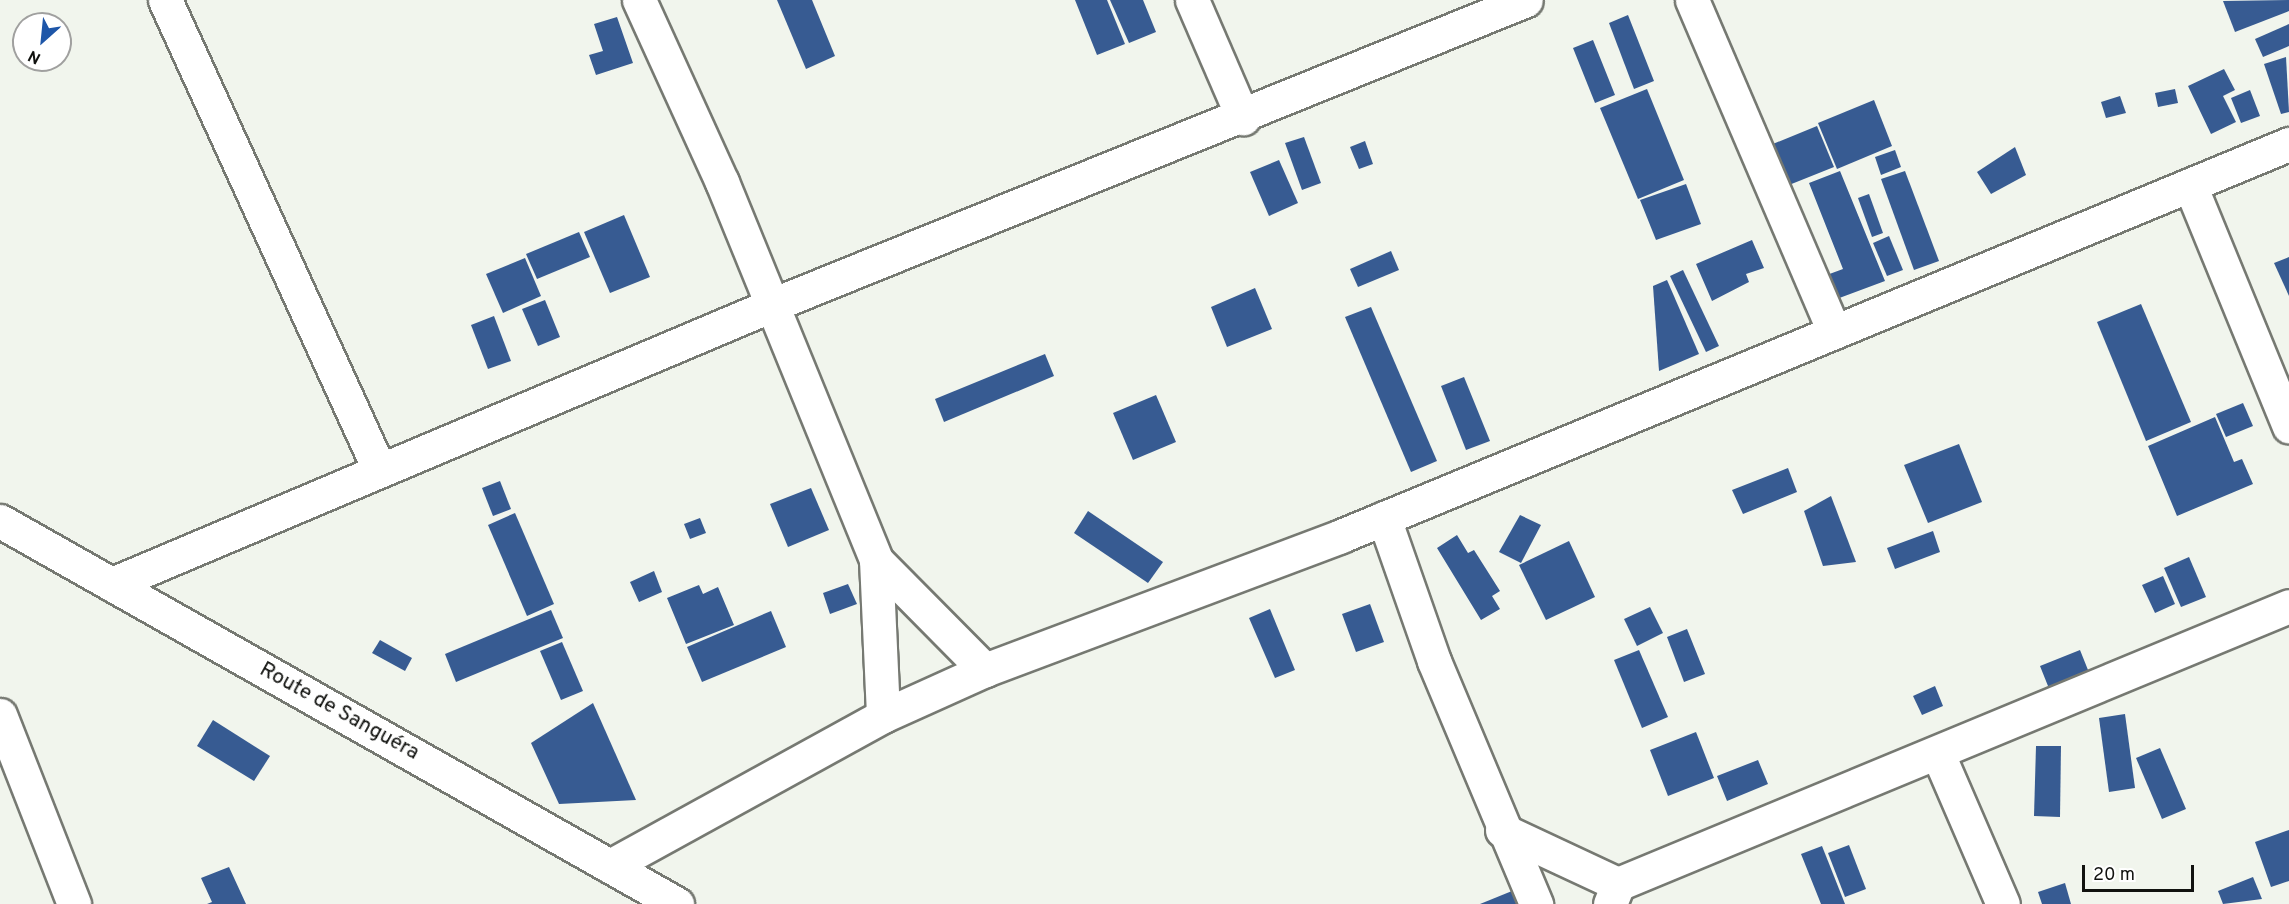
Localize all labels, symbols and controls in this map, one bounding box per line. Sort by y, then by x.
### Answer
north arrow [12,12,72,72]
text: N [25,45,44,68]
street label: Route de Sanguéra [255,658,423,766]
scale bar [2085,853,2198,891]
text: 20 m [2093,864,2135,887]

